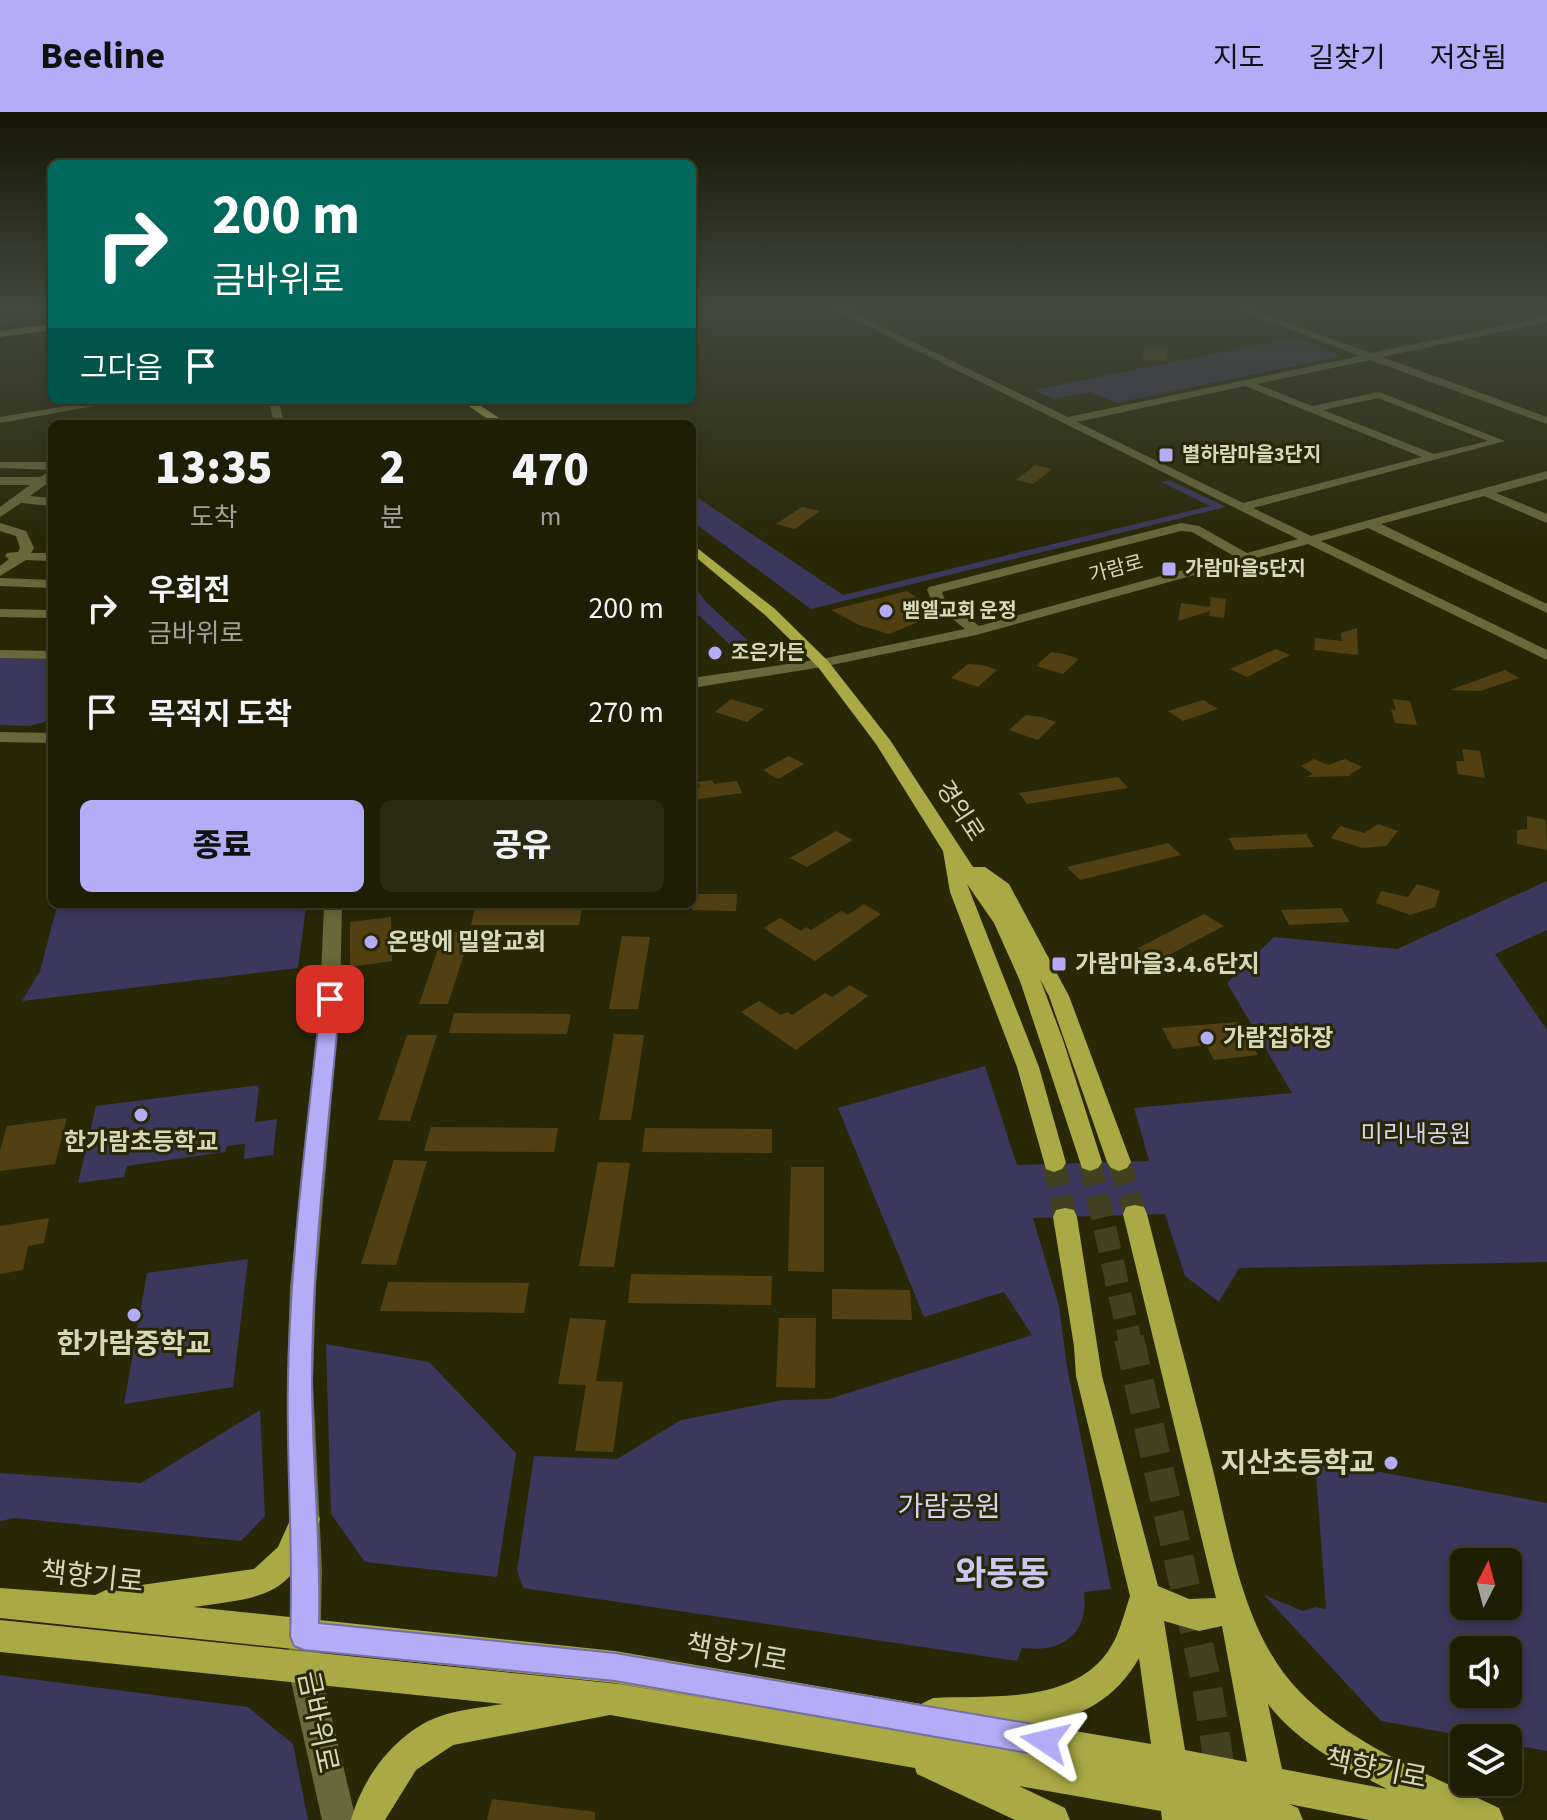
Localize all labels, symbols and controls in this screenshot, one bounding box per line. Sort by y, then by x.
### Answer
text: Beeline [40,29,165,83]
text: 지도 [1213,38,1264,78]
text: 길찾기 [1308,38,1386,78]
text: 저장됨 [1430,38,1507,78]
text: 200 m [212,176,360,255]
icon: right [80,192,184,296]
text: 금바위로 [212,255,344,306]
icon: arrive [179,344,223,388]
text: 그다음 [80,347,163,390]
text: 13:35 [155,434,272,502]
text: 2 [379,434,405,502]
text: 470 [512,436,589,504]
place label: 별하람마을3단지 [1182,441,1321,469]
marker: 별하람마을3단지 [1157,446,1175,464]
text: m [540,498,561,535]
text: 도착 [190,499,238,536]
text: 분 [380,499,404,536]
street label: 가람로 [1086,548,1146,590]
place label: 가람마을5단지 [1185,555,1306,583]
marker: 가람마을5단지 [1160,560,1178,578]
text: 우회전 [148,569,231,612]
icon: right [80,586,124,630]
text: 200 m [588,587,664,630]
place label: 벧엘교회 운정 [902,597,1016,625]
marker: 벧엘교회 운정 [877,602,895,620]
text: 금바위로 [148,615,244,652]
place label: 조은가든 [731,639,805,667]
marker: 조은가든 [706,644,724,662]
icon: arrive [80,690,124,734]
text: 270 m [588,691,664,734]
text: 목적지 도착 [148,693,292,736]
street label: 경의로 [927,774,993,848]
button: 종료 [80,800,364,892]
button: 공유 [380,800,664,892]
place label: 온땅에 밀알교회 [387,925,546,960]
marker: 온땅에 밀알교회 [362,933,380,951]
place label: 가람마을3.4.6단지 [1075,947,1260,982]
marker: 가람마을3.4.6단지 [1050,955,1068,973]
pin [296,965,364,1033]
icon: arrive [308,977,352,1021]
place label: 가람집하장 [1223,1021,1333,1056]
marker: 가람집하장 [1198,1029,1216,1047]
marker: 한가람초등학교 [132,1106,150,1124]
park label: 미리내공원 [1361,1117,1471,1152]
place label: 한가람초등학교 [64,1125,218,1160]
marker: 한가람중학교 [125,1306,143,1324]
place label: 한가람중학교 [57,1324,211,1364]
place label: 지산초등학교 [1220,1443,1375,1483]
marker: 지산초등학교 [1382,1454,1400,1472]
park label: 가람공원 [897,1487,1001,1527]
north arrow [1450,1548,1522,1620]
map controls [1450,1548,1522,1796]
district label: 와동동 [955,1550,1049,1599]
street label: 책향기로 [39,1552,145,1602]
street label: 책향기로 [683,1624,791,1682]
button: sound [1450,1636,1522,1708]
street label: 금바위로 [288,1667,348,1777]
position arrow [1003,1699,1087,1783]
button: layers [1450,1724,1522,1796]
street label: 책향기로 [1322,1740,1430,1798]

